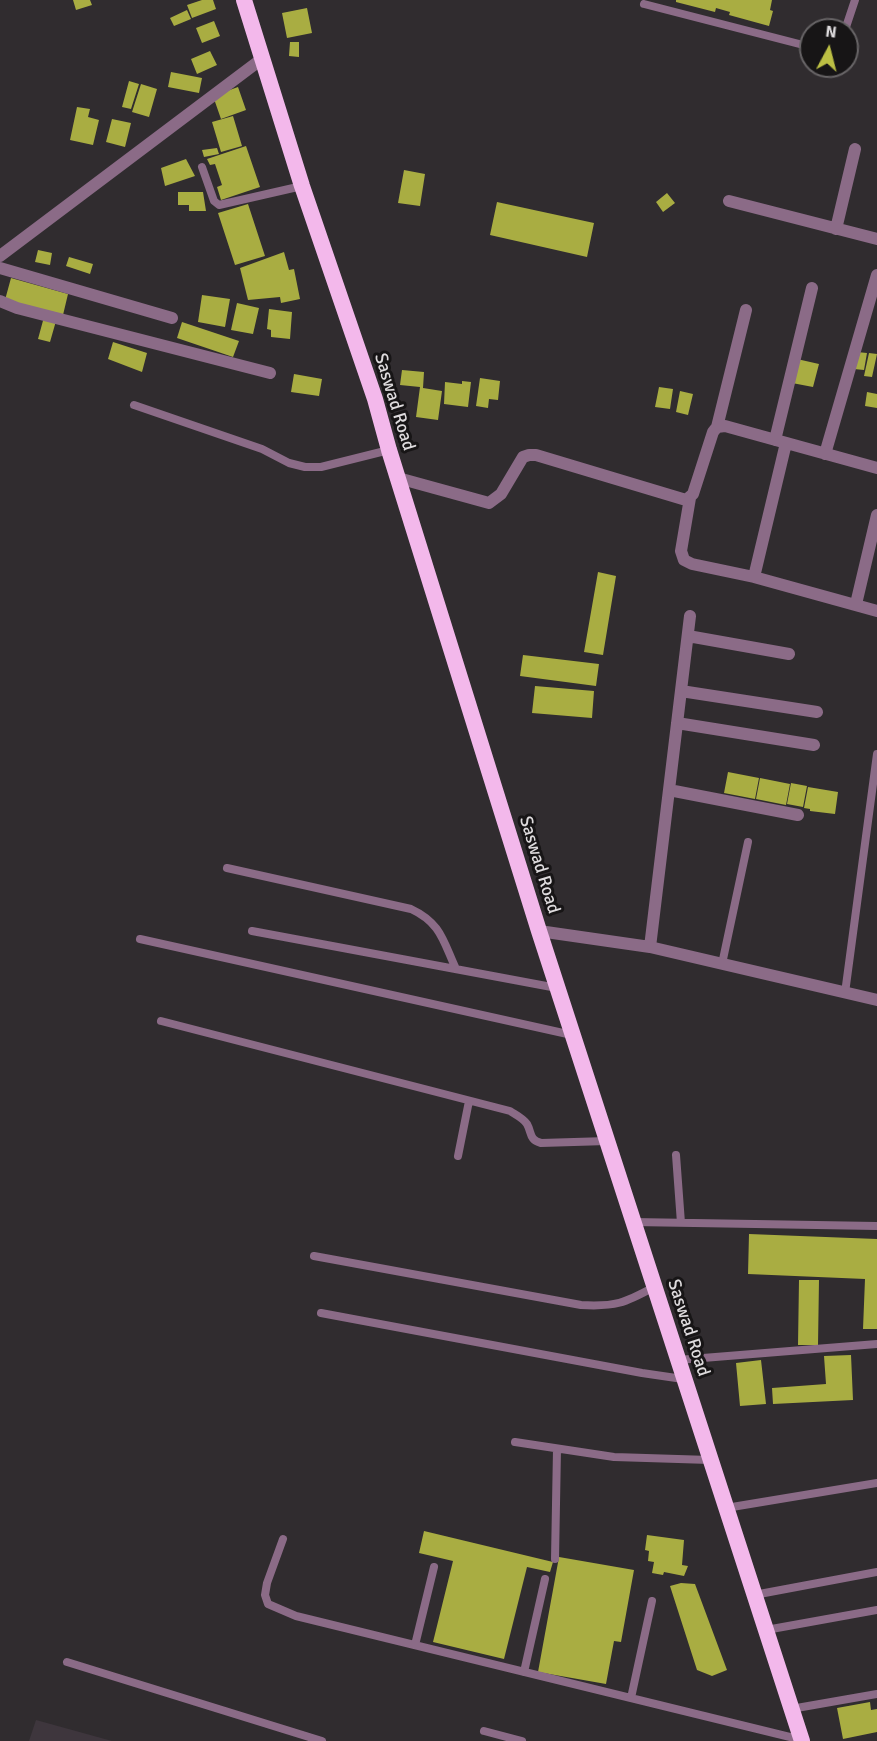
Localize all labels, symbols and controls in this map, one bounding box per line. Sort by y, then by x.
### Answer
north arrow [799,18,859,78]
text: N [824,22,838,43]
street label: Saswad Road [369,351,419,453]
street label: Saswad Road [514,814,564,916]
street label: Saswad Road [662,1277,714,1379]

